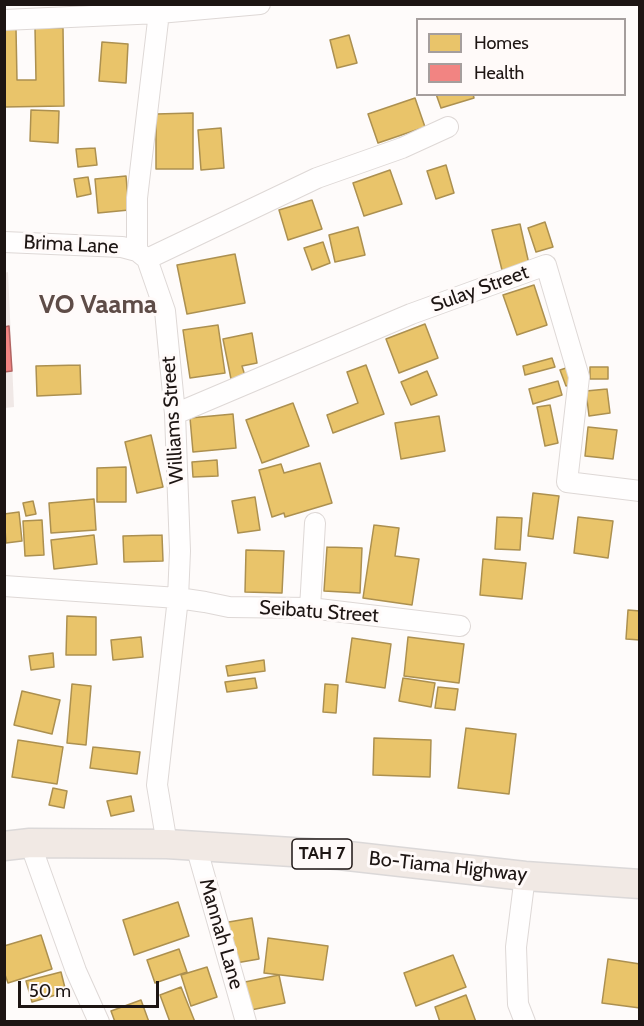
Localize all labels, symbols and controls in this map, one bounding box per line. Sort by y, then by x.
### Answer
legend [416,18,626,96]
text: Homes [474,32,529,54]
text: Health [474,62,524,84]
street label: Brima Lane [23,231,119,259]
street label: Sulay Street [428,260,532,318]
district label: VO Vaama [39,289,157,321]
street label: Williams Street [157,355,189,485]
street label: Seibatu Street [258,596,380,628]
road number: TAH 7 [292,839,352,869]
street label: Bo-Tiama Highway [368,847,528,887]
street label: Mannah Lane [194,876,248,992]
scale bar [21,969,162,1007]
text: 50 m [29,980,71,1002]

